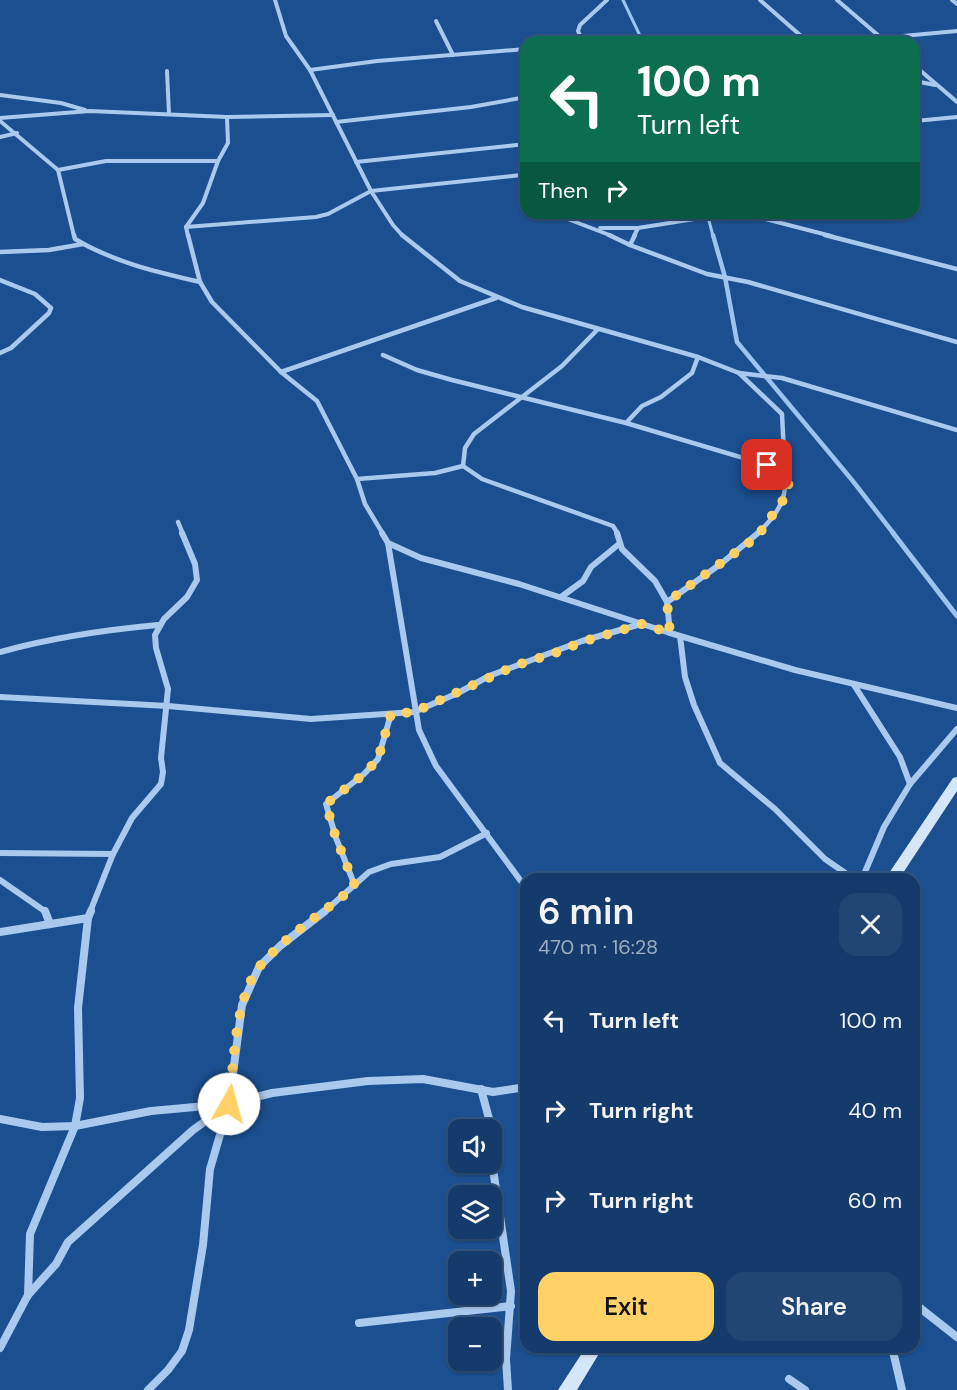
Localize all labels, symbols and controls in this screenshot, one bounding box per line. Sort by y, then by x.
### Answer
text: 100 m [637,54,761,109]
icon: left [538,60,616,138]
text: Turn left [637,107,740,142]
icon: right [600,174,633,207]
text: Then [538,176,588,205]
pin [741,439,792,490]
icon: arrive [750,448,783,481]
text: 6 min [538,888,634,935]
button: close [839,893,902,956]
text: 470 m · 16:28 [538,934,658,960]
icon: left [538,1004,571,1037]
text: Turn left [589,1006,679,1035]
text: 100 m [840,1006,902,1035]
position arrow [197,1072,261,1136]
icon: right [538,1094,571,1127]
text: Turn right [589,1096,694,1125]
text: 40 m [848,1096,902,1125]
map controls [448,1119,502,1371]
button: sound [448,1119,502,1173]
icon: right [538,1184,571,1217]
button: layers [448,1185,502,1239]
text: Turn right [589,1186,694,1215]
text: 60 m [848,1186,902,1215]
button: + [448,1251,502,1305]
button: Exit [538,1272,714,1341]
button: Share [726,1272,902,1341]
button: − [448,1317,502,1371]

